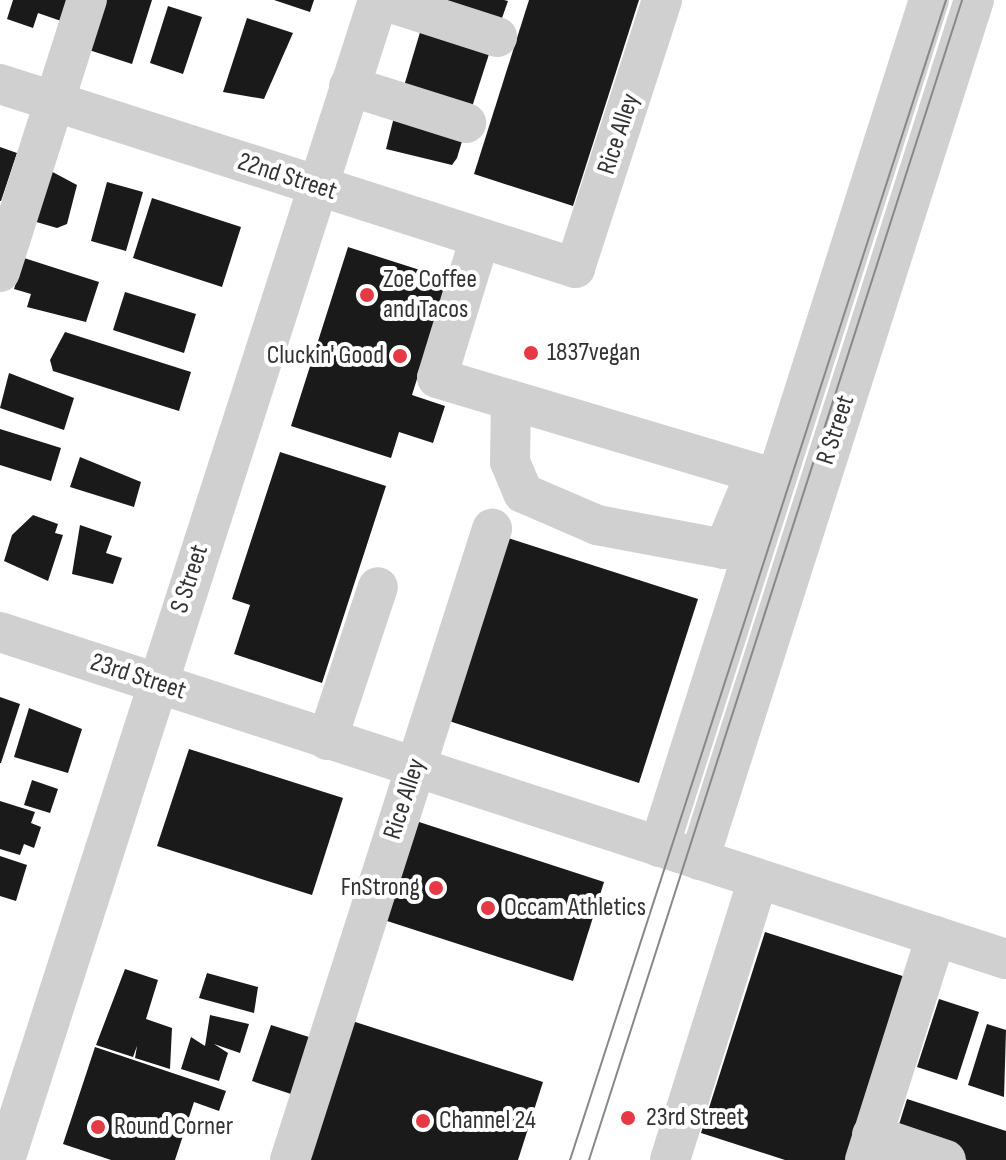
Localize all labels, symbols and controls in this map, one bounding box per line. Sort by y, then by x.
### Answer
street label: Rice Alley [591,90,647,178]
street label: 22nd Street [233,146,341,208]
place label: Zoe Coffee and Tacos [383,264,477,326]
marker: Zoe Coffee and Tacos [358,286,376,304]
place label: 1837vegan [547,337,640,369]
place label: Cluckin' Good [267,340,384,372]
marker: 1837vegan [522,344,540,362]
marker: Cluckin' Good [391,347,409,365]
street label: R Street [810,391,862,469]
street label: S Street [164,541,216,617]
street label: 23rd Street [86,647,190,707]
street label: Rice Alley [377,755,433,843]
place label: FnStrong [341,872,420,904]
marker: FnStrong [427,879,445,897]
place label: Occam Athletics [504,892,646,924]
marker: Occam Athletics [479,899,497,917]
place label: 23rd Street [646,1102,745,1134]
place label: Channel 24 [439,1105,536,1137]
marker: 23rd Street [617,1107,639,1129]
place label: Round Corner [114,1111,233,1143]
marker: Channel 24 [414,1112,432,1130]
marker: Round Corner [89,1118,107,1136]

